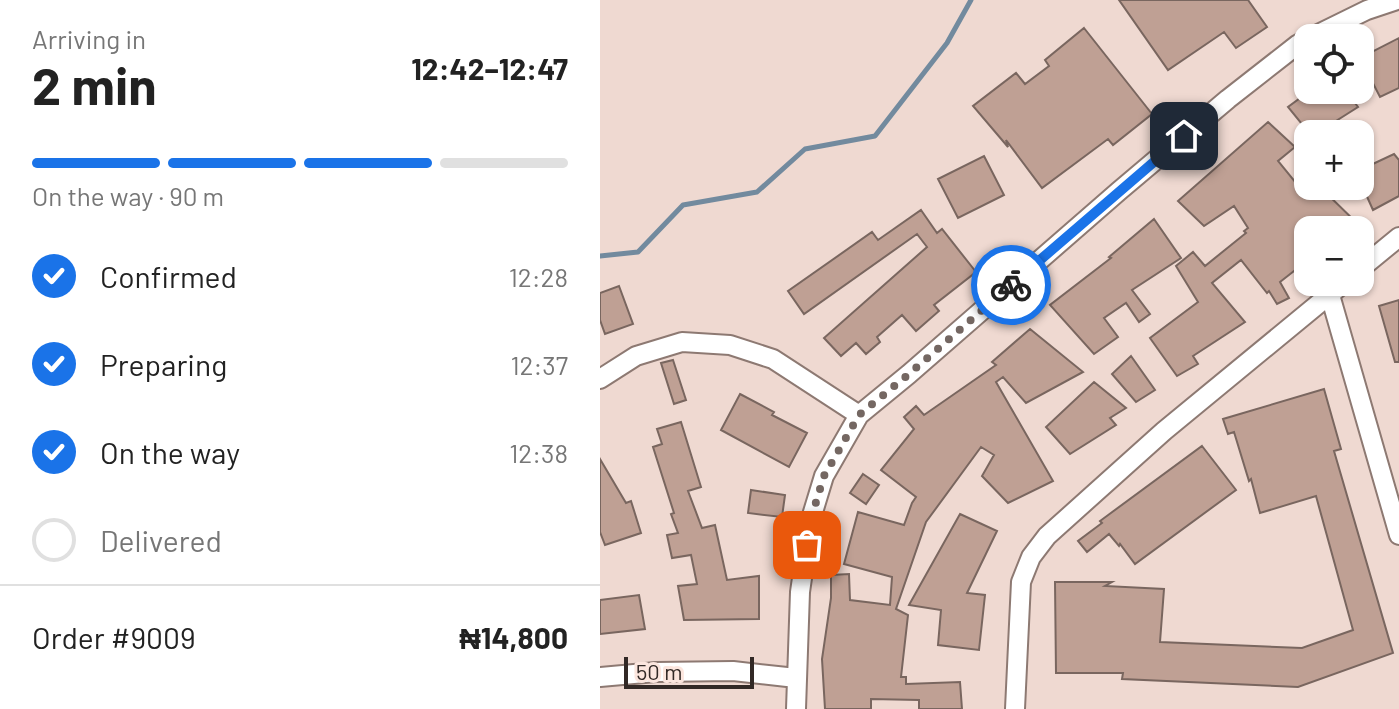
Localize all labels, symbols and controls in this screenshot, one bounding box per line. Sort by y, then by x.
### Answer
text: Arriving in [32,23,146,54]
map controls [1294,24,1374,296]
button: locate [1294,24,1374,104]
text: 12:42–12:47 [411,50,568,86]
text: 2 min [32,53,157,115]
pin [1150,102,1218,170]
icon: home [1162,114,1206,158]
button: + [1294,120,1374,200]
text: On the way · 90 m [32,180,224,211]
button: − [1294,216,1374,296]
courier [971,245,1051,325]
icon: check [32,254,76,298]
text: Confirmed [100,258,237,294]
text: 12:28 [509,261,568,292]
icon: bike [989,263,1033,307]
icon: check [32,342,76,386]
text: Preparing [100,346,227,382]
text: 12:37 [510,349,568,380]
icon: check [32,430,76,474]
text: On the way [100,434,240,470]
text: 12:38 [509,437,568,468]
pin [773,511,841,579]
text: Delivered [100,522,222,558]
icon: bag [785,523,829,567]
text: Order #9009 [32,619,196,655]
text: ₦14,800 [459,619,568,655]
scale bar [624,653,754,689]
text: 50 m [636,658,682,684]

